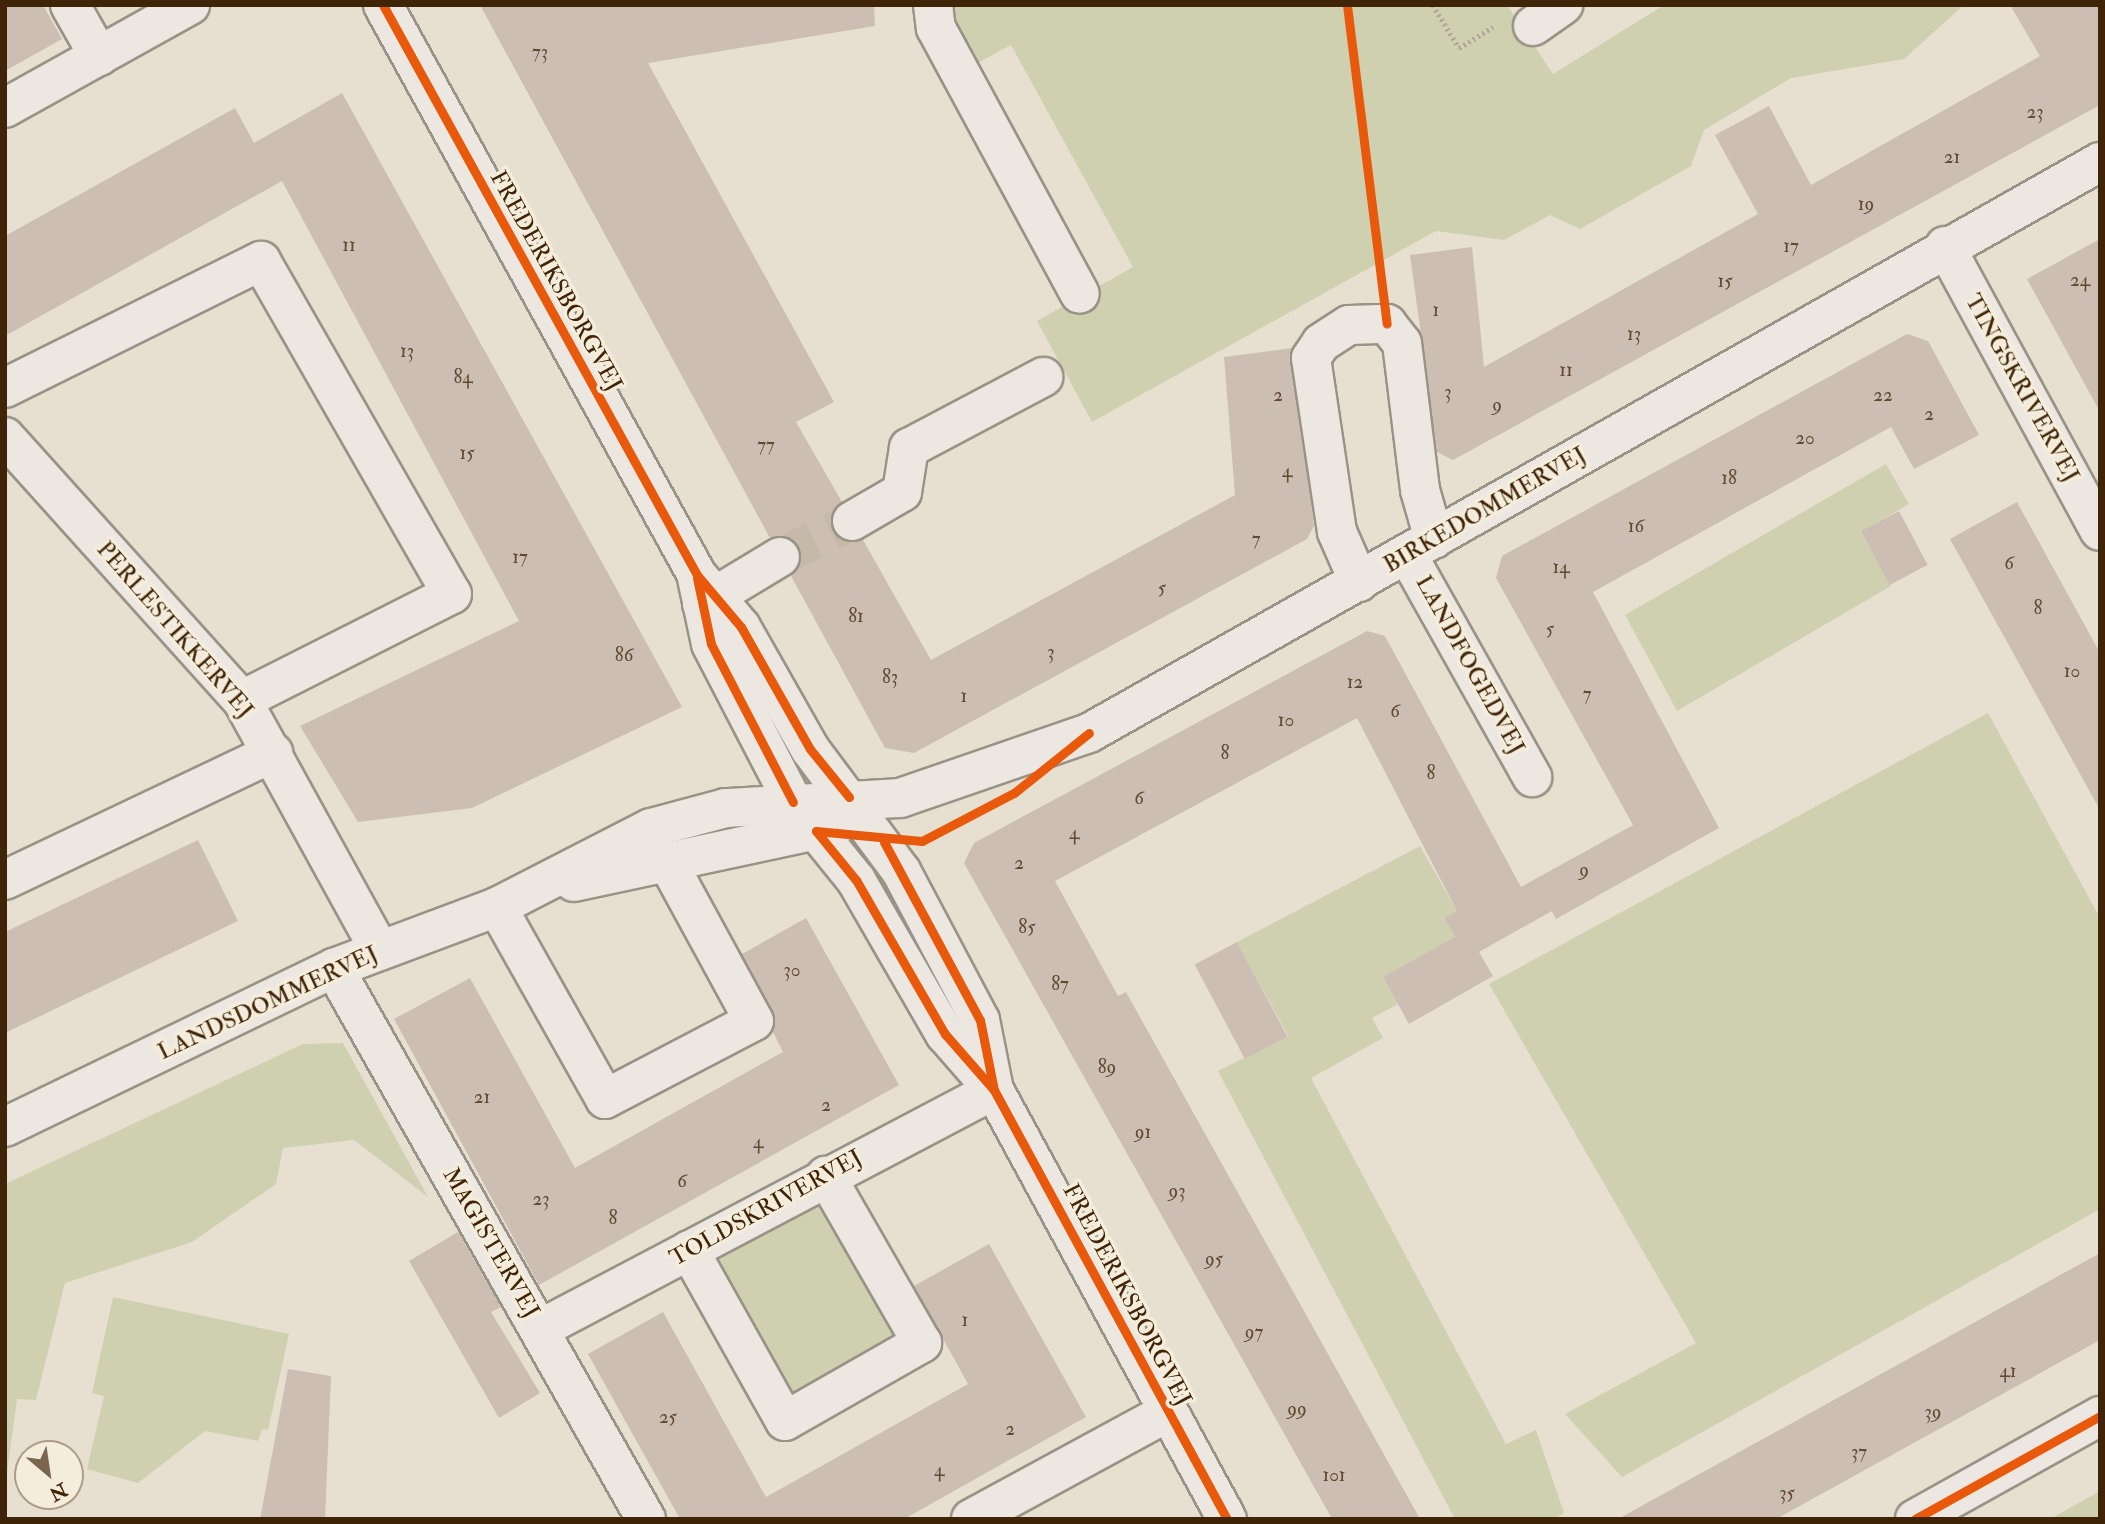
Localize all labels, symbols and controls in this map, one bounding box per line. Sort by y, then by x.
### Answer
house number: 73 [532,42,548,64]
house number: 23 [2027,102,2043,124]
house number: 21 [1944,147,1960,169]
street label: FREDERIKSBORGVEJ [484,166,628,396]
house number: 19 [1858,194,1874,216]
house number: 11 [342,235,356,257]
house number: 17 [1783,236,1799,258]
house number: 24 [2070,270,2090,292]
house number: 15 [1717,271,1733,293]
street label: TINGSKRIVERVEJ [1959,289,2085,487]
house number: 1 [1433,300,1439,322]
house number: 13 [1627,324,1641,346]
house number: 13 [400,341,414,363]
house number: 11 [1559,360,1573,382]
house number: 84 [453,367,473,389]
house number: 3 [1444,382,1452,404]
house number: 2 [1273,385,1283,407]
house number: 22 [1873,385,1893,407]
house number: 9 [1492,395,1502,417]
house number: 2 [1924,404,1934,426]
house number: 20 [1795,428,1815,450]
house number: 77 [757,435,775,457]
street label: BIRKEDOMMERVEJ [1379,441,1591,579]
house number: 15 [459,443,475,465]
house number: 4 [1282,461,1292,483]
house number: 18 [1721,468,1737,490]
house number: 16 [1628,516,1644,538]
house number: 7 [1252,529,1260,551]
street label: PERLESTIKKERVEJ [91,536,259,724]
house number: 17 [512,547,528,569]
house number: 6 [2004,553,2014,575]
house number: 14 [1552,557,1570,579]
street label: LANDFOGEDVEJ [1409,571,1531,759]
house number: 5 [1158,578,1166,600]
house number: 8 [2034,598,2042,620]
house number: 81 [848,606,864,628]
house number: 5 [1546,619,1554,641]
house number: 3 [1047,642,1055,664]
house number: 86 [615,645,633,667]
house number: 10 [2064,661,2080,683]
house number: 83 [882,667,898,689]
house number: 12 [1347,672,1363,694]
house number: 7 [1583,684,1591,706]
house number: 1 [961,686,967,708]
house number: 6 [1390,701,1400,723]
house number: 10 [1278,710,1294,732]
house number: 8 [1221,743,1229,765]
house number: 8 [1427,763,1435,785]
house number: 6 [1134,788,1144,810]
house number: 4 [1069,823,1079,845]
house number: 2 [1014,853,1024,875]
house number: 9 [1579,860,1589,882]
house number: 85 [1018,917,1036,939]
street label: LANDSDOMMERVEJ [154,940,382,1066]
house number: 30 [783,960,801,982]
house number: 87 [1051,974,1069,996]
house number: 89 [1098,1057,1116,1079]
house number: 21 [474,1087,490,1109]
house number: 2 [821,1095,831,1117]
house number: 91 [1135,1122,1151,1144]
house number: 4 [753,1132,763,1154]
street label: TOLDSKRIVERVEJ [665,1144,867,1272]
street label: MAGISTERVEJ [437,1163,545,1323]
house number: 6 [677,1171,687,1193]
street label: FREDERIKSBORGVEJ [1057,1179,1197,1411]
house number: 93 [1168,1181,1186,1203]
house number: 23 [533,1189,549,1211]
house number: 8 [609,1208,617,1230]
house number: 95 [1205,1249,1223,1271]
house number: 1 [962,1310,968,1332]
house number: 97 [1245,1322,1263,1344]
house number: 41 [1999,1361,2017,1383]
house number: 99 [1287,1399,1307,1421]
house number: 39 [1924,1402,1942,1424]
house number: 25 [659,1407,677,1429]
house number: 2 [1005,1419,1015,1441]
north arrow [14,1440,84,1510]
house number: 37 [1851,1442,1867,1464]
house number: 4 [934,1460,944,1482]
house number: 101 [1322,1465,1346,1487]
text: N [45,1477,71,1506]
house number: 35 [1779,1483,1795,1505]

